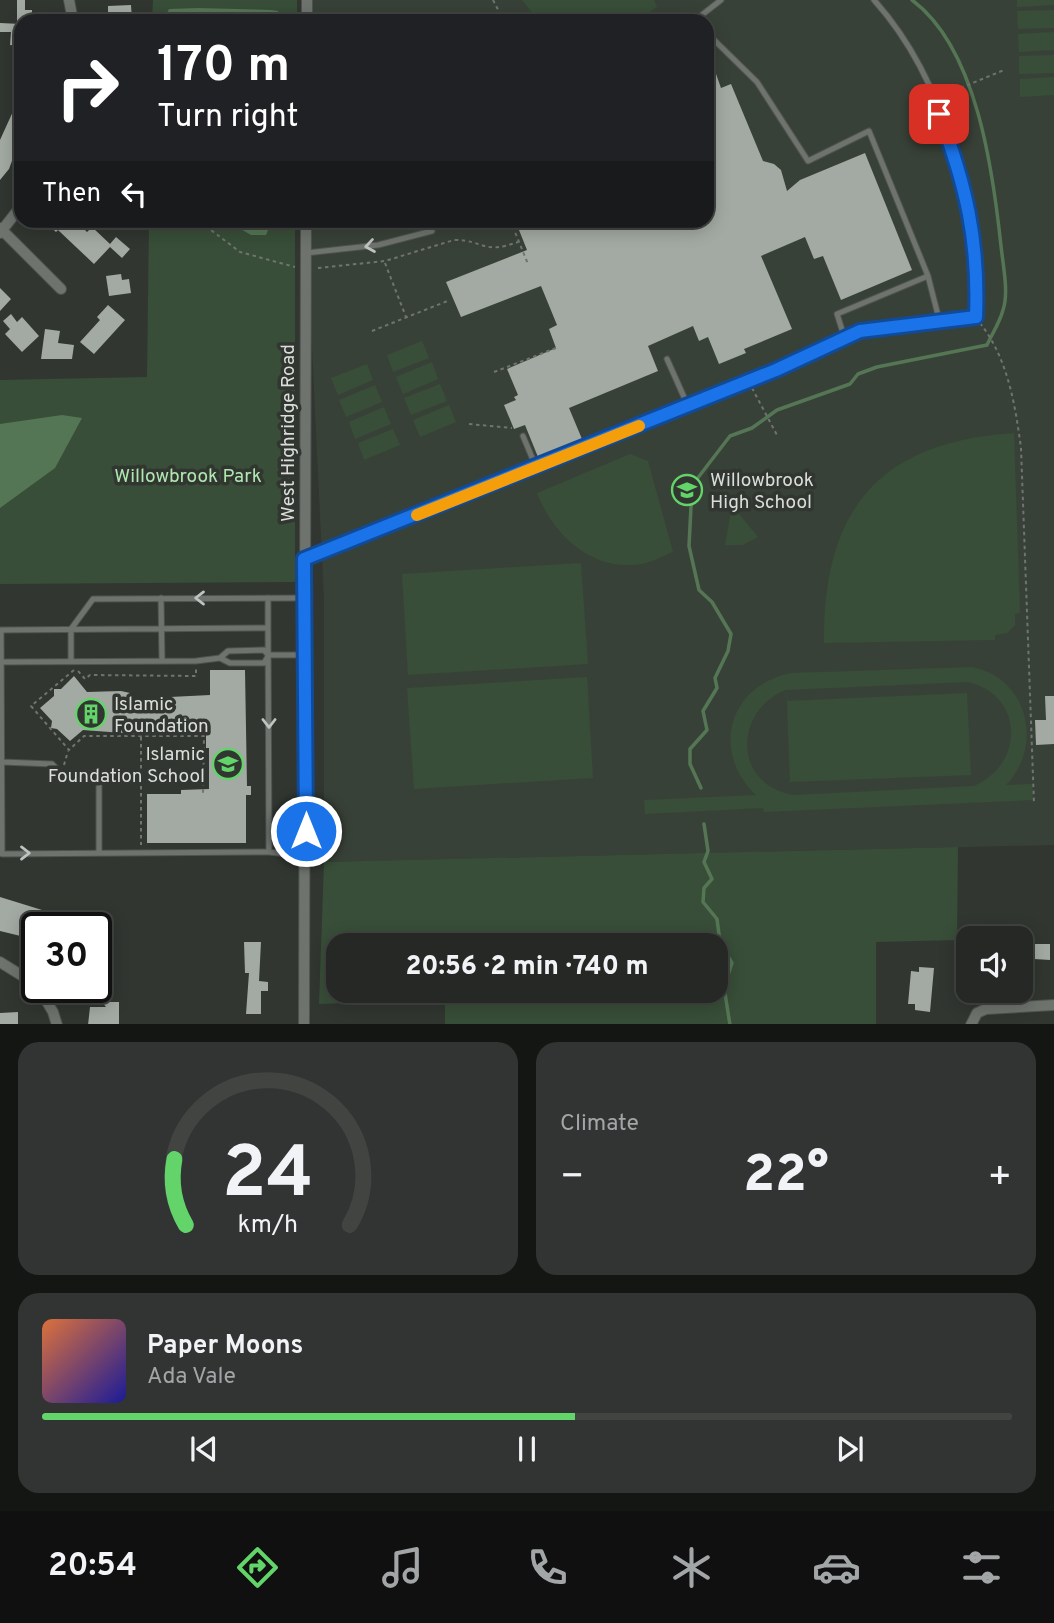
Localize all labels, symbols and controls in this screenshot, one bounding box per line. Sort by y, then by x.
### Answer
text: 170 m [157,37,290,99]
icon: right [42,42,133,133]
pin [909,84,969,144]
icon: arrive [920,95,958,133]
text: Turn right [157,98,299,138]
icon: left [115,175,153,213]
text: Then [42,178,101,211]
one-way arrow [364,238,376,253]
street label: West Highridge Road [277,344,301,522]
park label: Willowbrook Park [114,465,262,489]
place label: Willowbrook High School [710,469,814,515]
school or university icon: Willowbrook High School [670,473,704,507]
one-way arrow [194,590,205,606]
place label: Islamic Foundation [114,693,209,739]
building icon: Islamic Foundation [74,697,108,731]
one-way arrow [261,718,277,729]
place label: Islamic Foundation School [48,743,205,789]
school or university icon: Islamic Foundation School [211,747,245,781]
position arrow [269,794,343,868]
one-way arrow [21,845,31,861]
speed limit sign: 30 [21,912,112,1003]
map controls [956,926,1033,1003]
button: sound [956,926,1033,1003]
text: 20:56 · 2 min · 740 m [405,951,649,984]
text: Climate [560,1110,639,1139]
text: 24 [222,1131,314,1223]
text: 22° [743,1144,829,1210]
text: − [560,1154,585,1203]
text: + [987,1154,1012,1203]
text: km/h [238,1209,298,1241]
text: Paper Moons [147,1330,303,1363]
text: Ada Vale [147,1363,236,1392]
icon: previous [185,1430,223,1468]
icon: pause [508,1430,546,1468]
icon: next [831,1430,869,1468]
icon: directions [233,1543,282,1592]
icon: music [378,1543,427,1592]
icon: phone [523,1543,572,1592]
icon: climate [667,1543,716,1592]
icon: car [812,1543,861,1592]
icon: filters [957,1543,1006,1592]
text: 20:54 [48,1547,137,1587]

